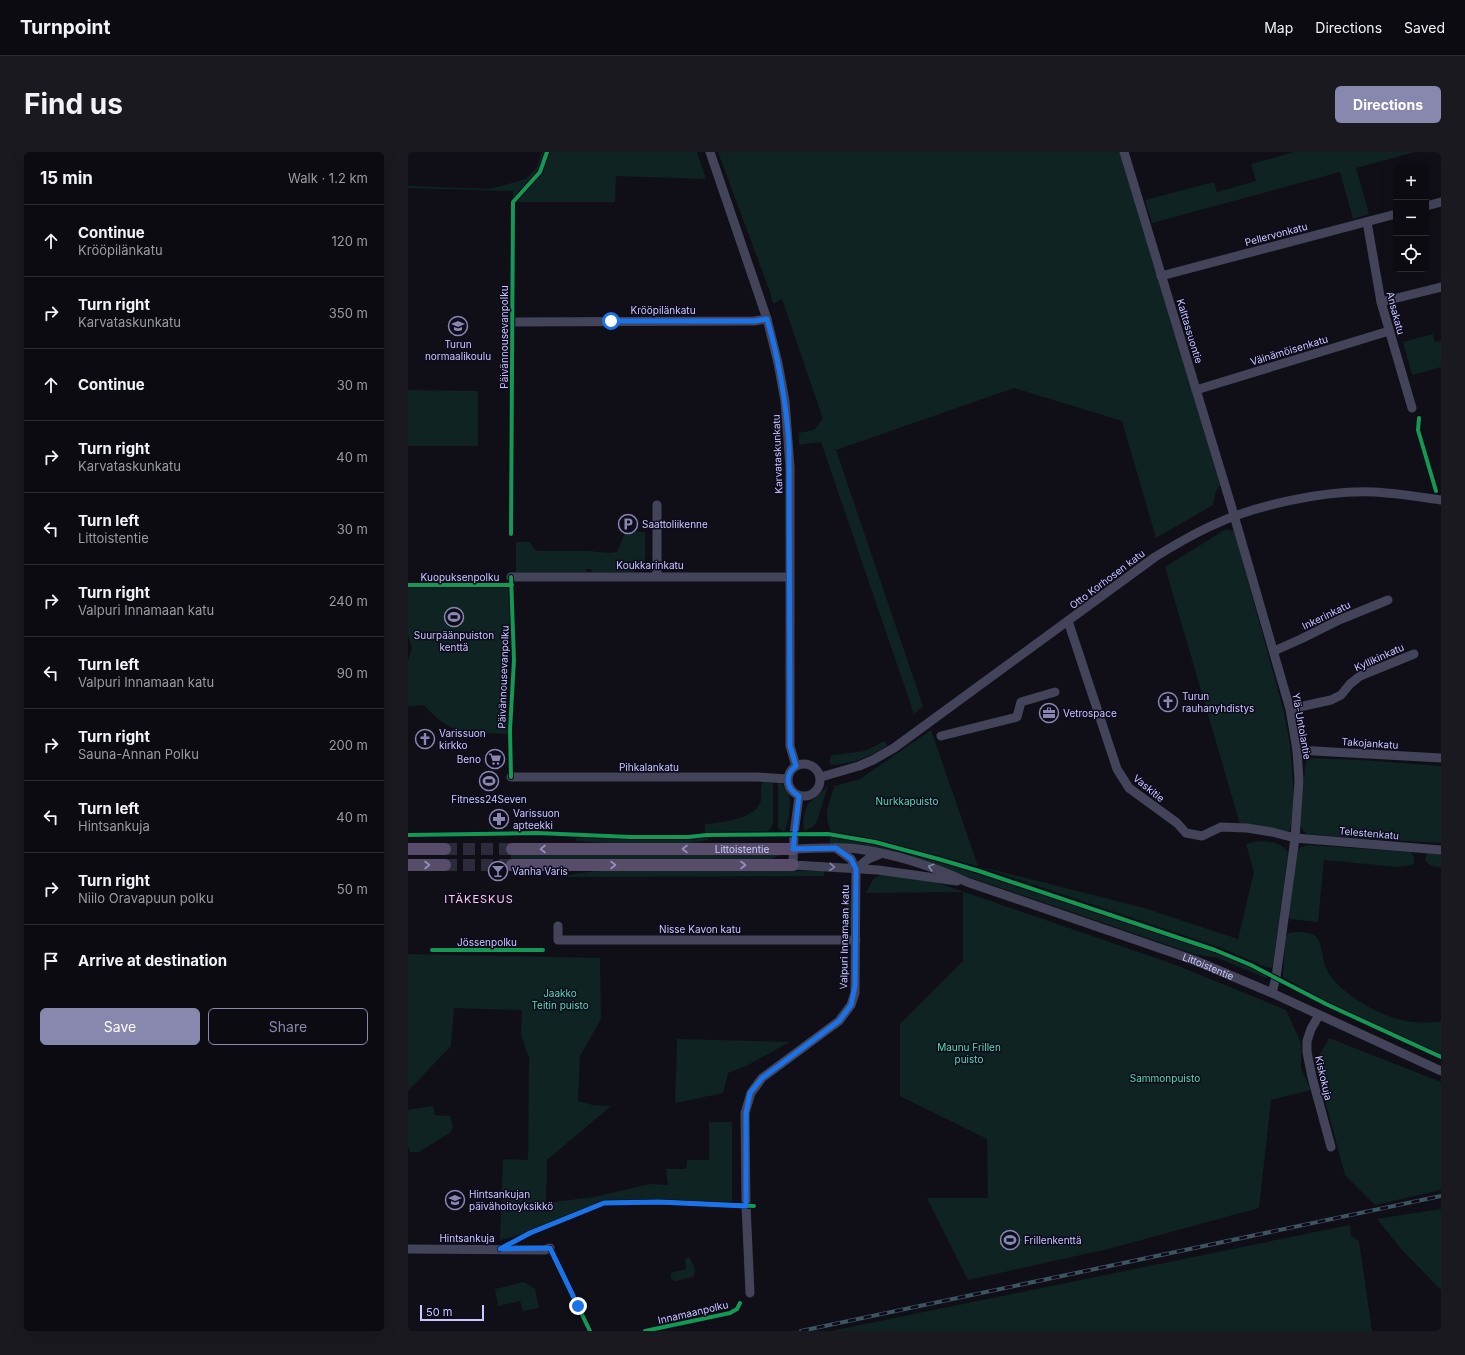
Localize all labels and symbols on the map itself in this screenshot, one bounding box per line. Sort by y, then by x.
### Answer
street label: Pellervonkatu [1243,220,1309,248]
street label: Päivännousevanpolku [498,285,510,389]
street label: Ansakatu [1385,290,1408,336]
street label: Kalttassuontie [1175,297,1206,365]
street label: Krööpilänkatu [630,304,696,316]
route start [602,312,620,330]
school or university icon: Turun normaalikoulu [447,315,469,337]
street label: Väinämöisenkatu [1249,332,1329,368]
place label: Turun normaalikoulu [425,338,491,362]
street label: Karvataskunkatu [770,414,784,494]
parking icon: Saattoliikenne [617,513,639,535]
place label: Saattoliikenne [642,518,708,530]
street label: Otto Korhosen katu [1067,547,1147,611]
street label: Koukkarinkatu [616,559,684,571]
street label: Kuopuksenpolku [421,571,499,583]
street label: Inkerinkatu [1300,598,1352,632]
sports icon: Suurpäänpuiston kenttä [443,606,465,628]
street label: Päivännousevanpolku [495,625,511,729]
place label: Suurpäänpuiston kenttä [414,629,494,653]
street label: Kyllikinkatu [1352,641,1406,673]
place label: Turun rauhanyhdistys [1182,690,1254,714]
church icon: Turun rauhanyhdistys [1157,691,1179,713]
street label: Ylä-Untolantie [1290,692,1314,760]
office icon: Vetrospace [1038,702,1060,724]
place label: Vetrospace [1063,707,1117,719]
place label: Varissuon kirkko [439,727,486,751]
church icon: Varissuon kirkko [414,728,436,750]
street label: Takojankatu [1341,735,1399,751]
supermarket icon: Beno [484,748,506,770]
place label: Beno [457,753,481,765]
street label: Pihkalankatu [619,761,679,773]
sports icon: Fitness24Seven [478,770,500,792]
street label: Vaskitie [1131,772,1167,804]
place label: Fitness24Seven [451,793,527,805]
park label: Nurkkapuisto [876,795,938,807]
place label: Varissuon apteekki [513,807,560,831]
pharmacy icon: Varissuon apteekki [488,808,510,830]
street label: Telestenkatu [1338,824,1400,842]
street label: Littoistentie [715,843,769,855]
one-way arrow [540,845,546,853]
one-way arrow [682,845,688,853]
bar icon: Vanha Varis [487,860,509,882]
one-way arrow [424,861,430,869]
one-way arrow [610,861,616,869]
one-way arrow [740,861,746,869]
one-way arrow [829,863,835,872]
one-way arrow [927,863,934,872]
place label: Vanha Varis [512,865,568,877]
street label: Valpuri Innamaan katu [837,884,851,989]
district label: ITÄKESKUS [444,892,514,906]
street label: Nisse Kavon katu [659,923,741,935]
street label: Jössenpolku [457,936,517,948]
street label: Littoistentie [1181,951,1236,982]
park label: Jaakko Teitin puisto [531,987,589,1011]
park label: Maunu Frillen puisto [937,1041,1001,1065]
street label: Kiskokuja [1313,1055,1335,1101]
park label: Sammonpuisto [1130,1072,1200,1084]
place label: Hintsankujan päivähoitoyksikkö [469,1188,553,1212]
school or university icon: Hintsankujan päivähoitoyksikkö [444,1189,466,1211]
sports icon: Frillenkenttä [999,1229,1021,1251]
street label: Hintsankuja [439,1232,495,1244]
place label: Frillenkenttä [1024,1234,1082,1246]
route end [569,1297,587,1315]
street label: Innamaanpolku [657,1298,729,1326]
scale bar [420,1303,484,1322]

